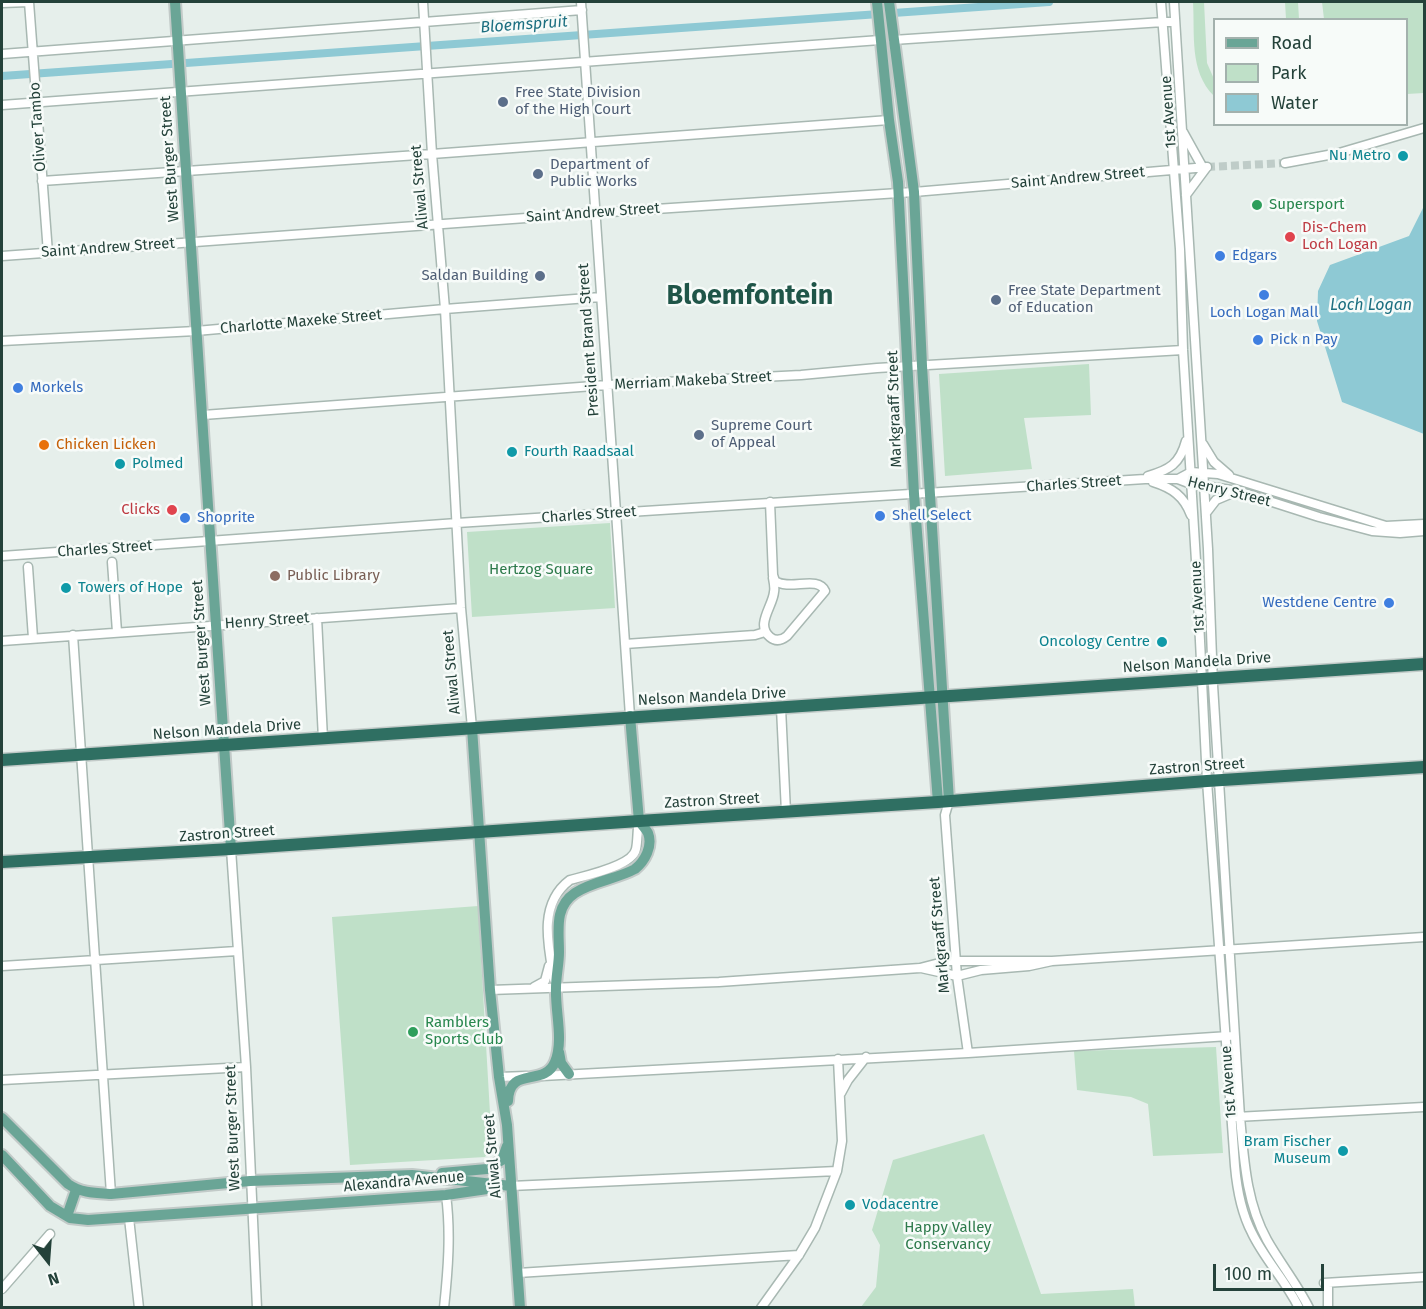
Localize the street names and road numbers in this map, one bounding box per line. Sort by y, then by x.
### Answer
street label: 1st Avenue [1157,75,1181,149]
street label: Oliver Tambo [26,82,50,172]
street label: West Burger Street [157,95,183,223]
street label: Aliwal Street [407,144,433,230]
street label: Saint Andrew Street [1010,163,1146,193]
street label: Saint Andrew Street [526,199,660,227]
street label: Saint Andrew Street [41,234,175,262]
street label: President Brand Street [575,263,603,417]
street label: Charlotte Maxeke Street [219,306,383,338]
street label: Markgraaff Street [884,350,906,468]
street label: Merriam Makeba Street [614,368,772,394]
street label: Charles Street [1026,472,1122,496]
street label: Henry Street [1186,473,1272,511]
street label: Charles Street [541,503,637,527]
street label: Charles Street [57,537,153,561]
street label: 1st Avenue [1187,560,1209,634]
street label: West Burger Street [189,579,215,707]
street label: Henry Street [224,609,310,633]
street label: Aliwal Street [439,629,465,715]
street label: Nelson Mandela Drive [1122,649,1272,677]
street label: Nelson Mandela Drive [637,684,787,710]
street label: Nelson Mandela Drive [152,716,302,744]
street label: Zastron Street [1149,755,1245,779]
street label: Zastron Street [664,790,760,812]
street label: Zastron Street [179,822,275,846]
street label: Markgraaff Street [926,876,954,994]
street label: 1st Avenue [1217,1045,1241,1119]
street label: West Burger Street [222,1065,244,1191]
street label: Aliwal Street [480,1113,506,1199]
street label: Alexandra Avenue [343,1168,465,1196]

